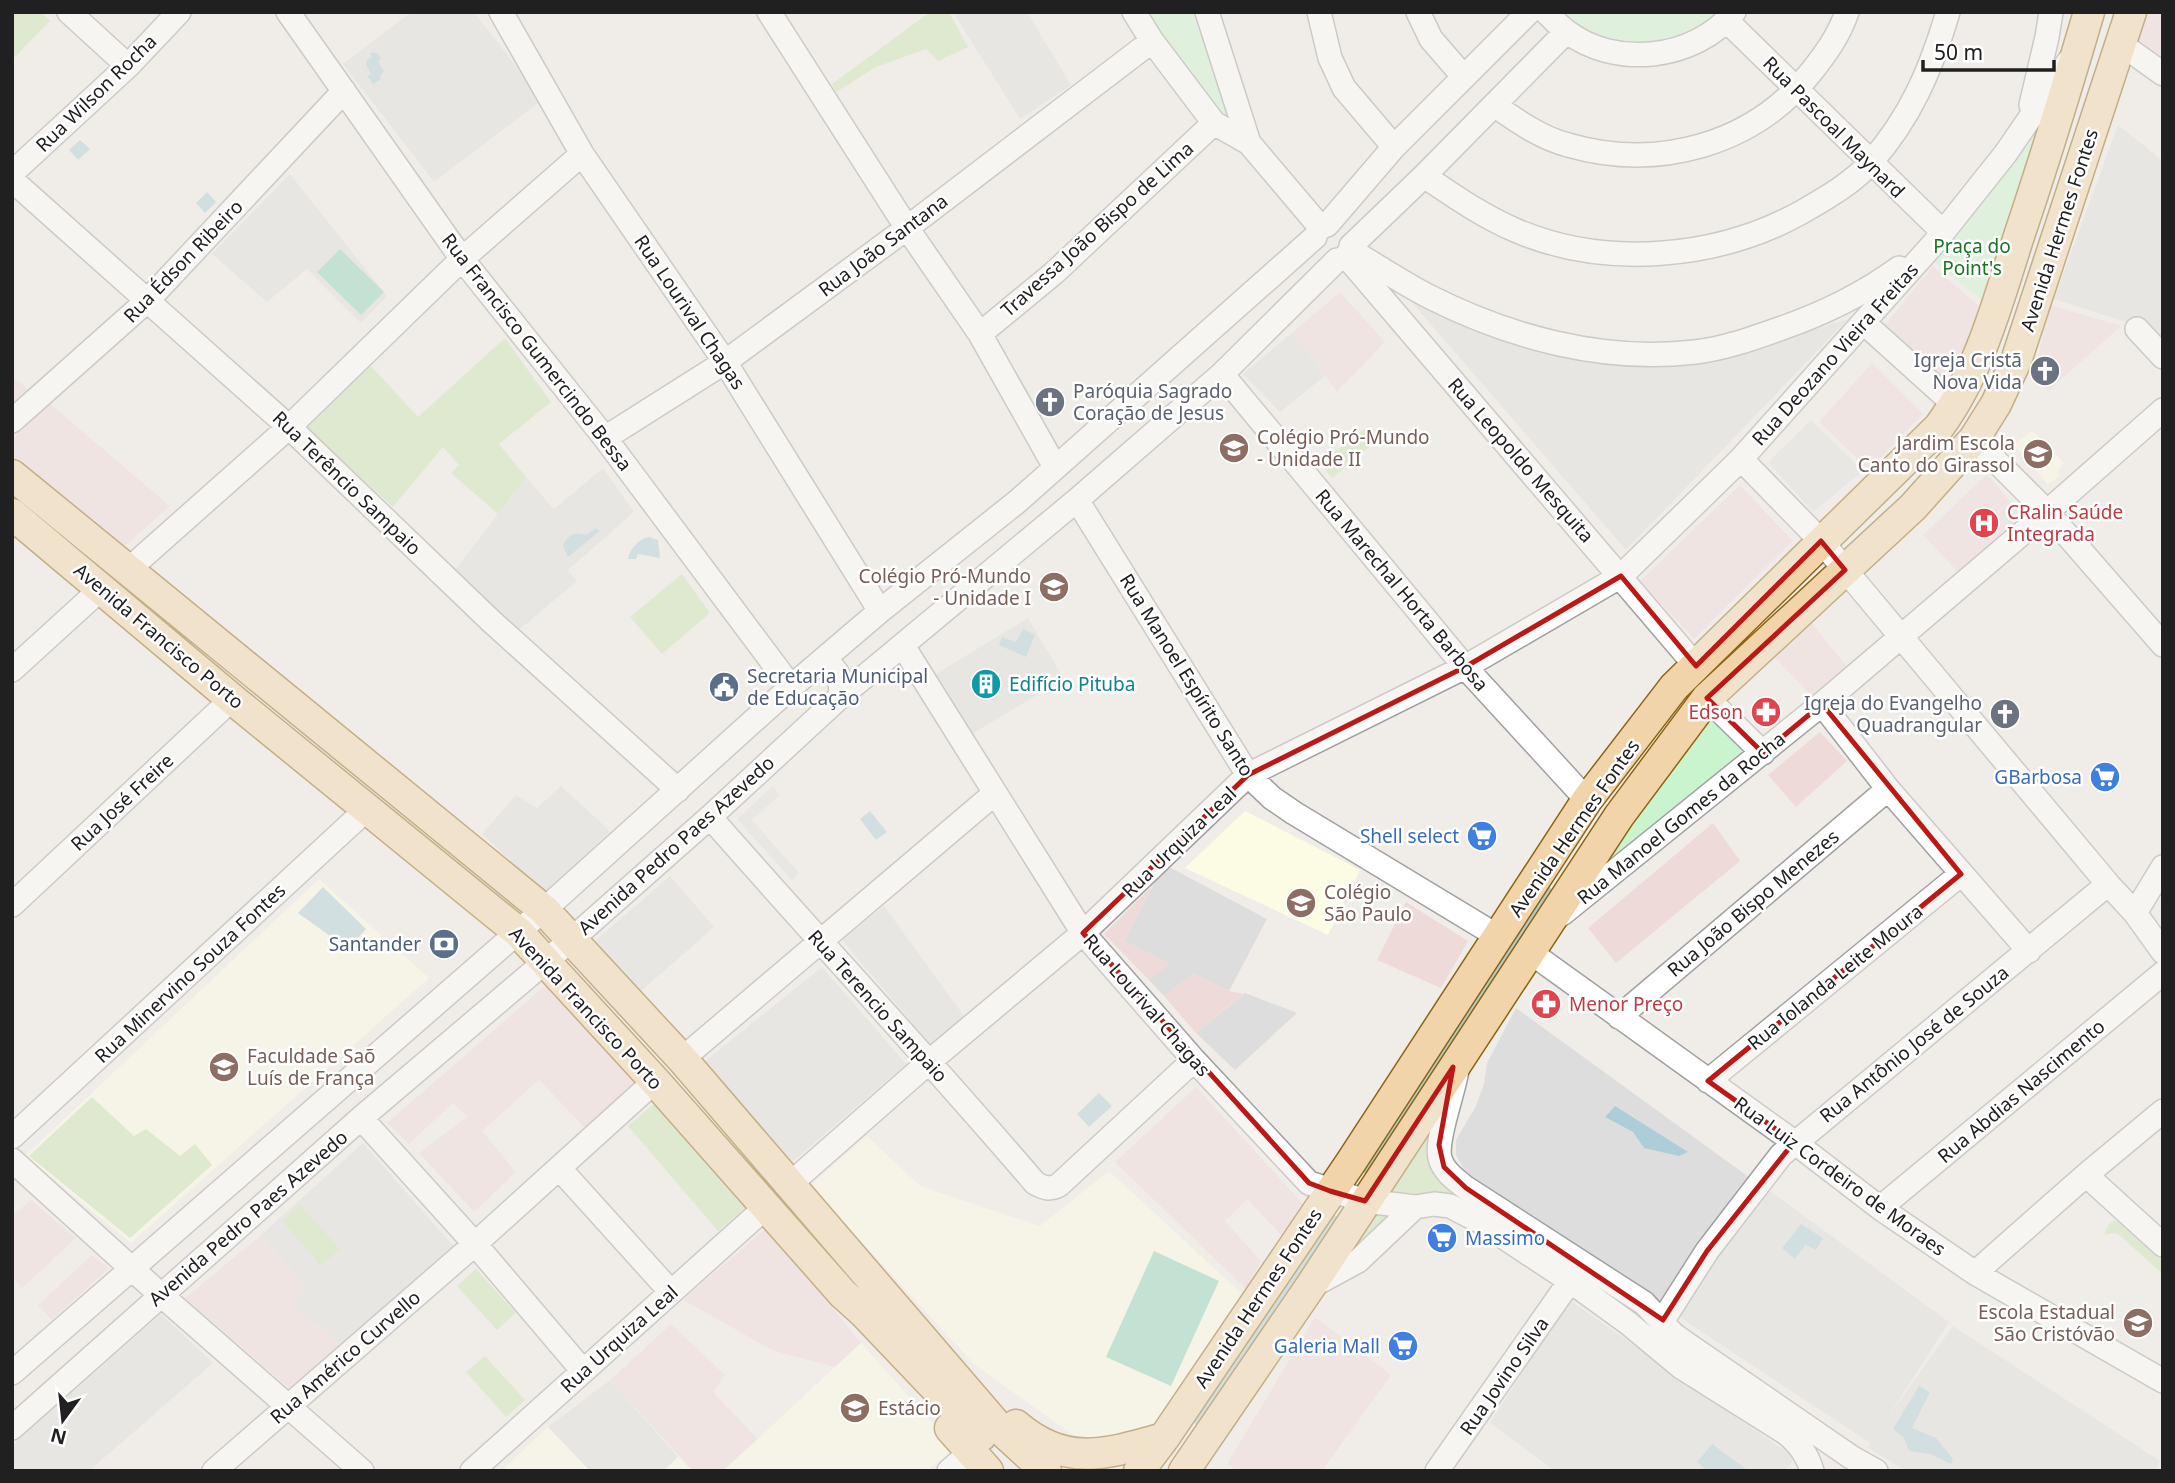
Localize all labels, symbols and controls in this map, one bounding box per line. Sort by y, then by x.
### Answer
scale bar [1923,28,2054,72]
street label: Rua Wilson Rocha [30,29,162,157]
text: 50 m [1934,38,1983,66]
street label: Rua Pascoal Maynard [1757,50,1911,204]
street label: Avenida Hermes Fontes [2014,125,2104,335]
street label: Travessa João Bispo de Lima [995,135,1199,323]
street label: Rua João Santana [813,188,953,302]
street label: Rua Édson Ribeiro [117,194,249,328]
street label: Rua Francisco Gumercindo Bessa [436,228,638,476]
street label: Rua Lourival Chagas [629,230,751,394]
park label: Praça do Point's [1933,233,2011,281]
street label: Rua Deozano Vieira Freitas [1746,257,1924,451]
place label: Igreja Cristã Nova Vida [1914,347,2022,395]
church icon: Igreja Cristã Nova Vida [2028,354,2062,388]
street label: Rua Leopoldo Mesquita [1442,372,1600,548]
place label: Paróquia Sagrado Coração de Jesus [1073,378,1232,426]
church icon: Paróquia Sagrado Coração de Jesus [1033,385,1067,419]
street label: Rua Terêncio Sampaio [267,405,427,561]
place label: Colégio Pró-Mundo - Unidade II [1257,424,1430,472]
place label: Jardim Escola Canto do Girassol [1858,430,2015,478]
school or university icon: Colégio Pró-Mundo - Unidade II [1217,431,1251,465]
school or university icon: Jardim Escola Canto do Girassol [2021,437,2055,471]
street label: Rua Marechal Horta Barbosa [1310,483,1494,697]
place label: CRalin Saúde Integrada [2007,499,2123,547]
hospital icon: CRalin Saúde Integrada [1967,506,2001,540]
street label: Avenida Francisco Porto [69,557,249,715]
place label: Colégio Pró-Mundo - Unidade I [858,563,1031,611]
street label: Rua Manoel Espírito Santo [1114,569,1260,781]
school or university icon: Colégio Pró-Mundo - Unidade I [1037,570,1071,604]
place label: Secretaria Municipal de Educação [747,663,928,711]
building icon: Edifício Pituba [969,667,1003,701]
public building icon: Secretaria Municipal de Educação [707,670,741,704]
place label: Edifício Pituba [1009,671,1135,697]
place label: Igreja do Evangelho Quadrangular [1804,690,1982,738]
pharmacy icon: Edson [1749,695,1783,729]
church icon: Igreja do Evangelho Quadrangular [1988,697,2022,731]
place label: Edson [1688,699,1743,725]
street label: Rua Manoel Gomes da Rocha [1571,726,1791,910]
street label: Avenida Hermes Fontes [1503,734,1645,922]
street label: Rua José Freire [65,748,179,856]
street label: Avenida Pedro Paes Azevedo [572,750,780,940]
supermarket icon: GBarbosa [2088,760,2122,794]
place label: GBarbosa [1994,764,2082,790]
street label: Rua Urquiza Leal [1116,781,1242,903]
supermarket icon: Shell select [1465,819,1499,853]
place label: Shell select [1360,823,1459,849]
street label: Rua João Bispo Menezes [1662,823,1844,983]
street label: Rua Minervino Souza Fontes [89,877,291,1069]
place label: Colégio São Paulo [1324,879,1412,927]
school or university icon: Colégio São Paulo [1284,886,1318,920]
street label: Rua Iolanda Leite Moura [1742,898,1928,1056]
street label: Avenida Francisco Porto [504,921,668,1095]
street label: Rua Terencio Sampaio [802,924,954,1088]
bank icon: Santander [427,927,461,961]
street label: Rua Lourival Chagas [1078,928,1216,1082]
place label: Santander [329,931,421,957]
street label: Rua Antônio José de Souza [1814,959,2014,1129]
pharmacy icon: Menor Preço [1529,987,1563,1021]
place label: Menor Preço [1569,991,1683,1017]
street label: Rua Abdias Nascimento [1932,1013,2110,1169]
place label: Faculdade Saõ Luís de França [247,1043,376,1091]
school or university icon: Faculdade Saõ Luís de França [207,1050,241,1084]
street label: Rua Luiz Cordeiro de Moraes [1729,1090,1951,1262]
street label: Avenida Pedro Paes Azevedo [143,1124,353,1312]
street label: Avenida Hermes Fontes [1188,1203,1328,1393]
supermarket icon: Massimo [1425,1221,1459,1255]
place label: Massimo [1465,1225,1545,1251]
street label: Rua Urquiza Leal [555,1279,683,1399]
street label: Rua Américo Curvello [264,1284,426,1430]
place label: Escola Estadual São Cristóvão [1978,1299,2115,1347]
school or university icon: Escola Estadual São Cristóvão [2121,1306,2155,1340]
street label: Rua Jovino Silva [1454,1312,1554,1440]
supermarket icon: Galeria Mall [1386,1329,1420,1363]
place label: Galeria Mall [1274,1333,1380,1359]
north arrow [28,1385,98,1455]
school or university icon: Estácio [838,1391,872,1425]
place label: Estácio [878,1395,941,1421]
text: N [48,1422,69,1451]

